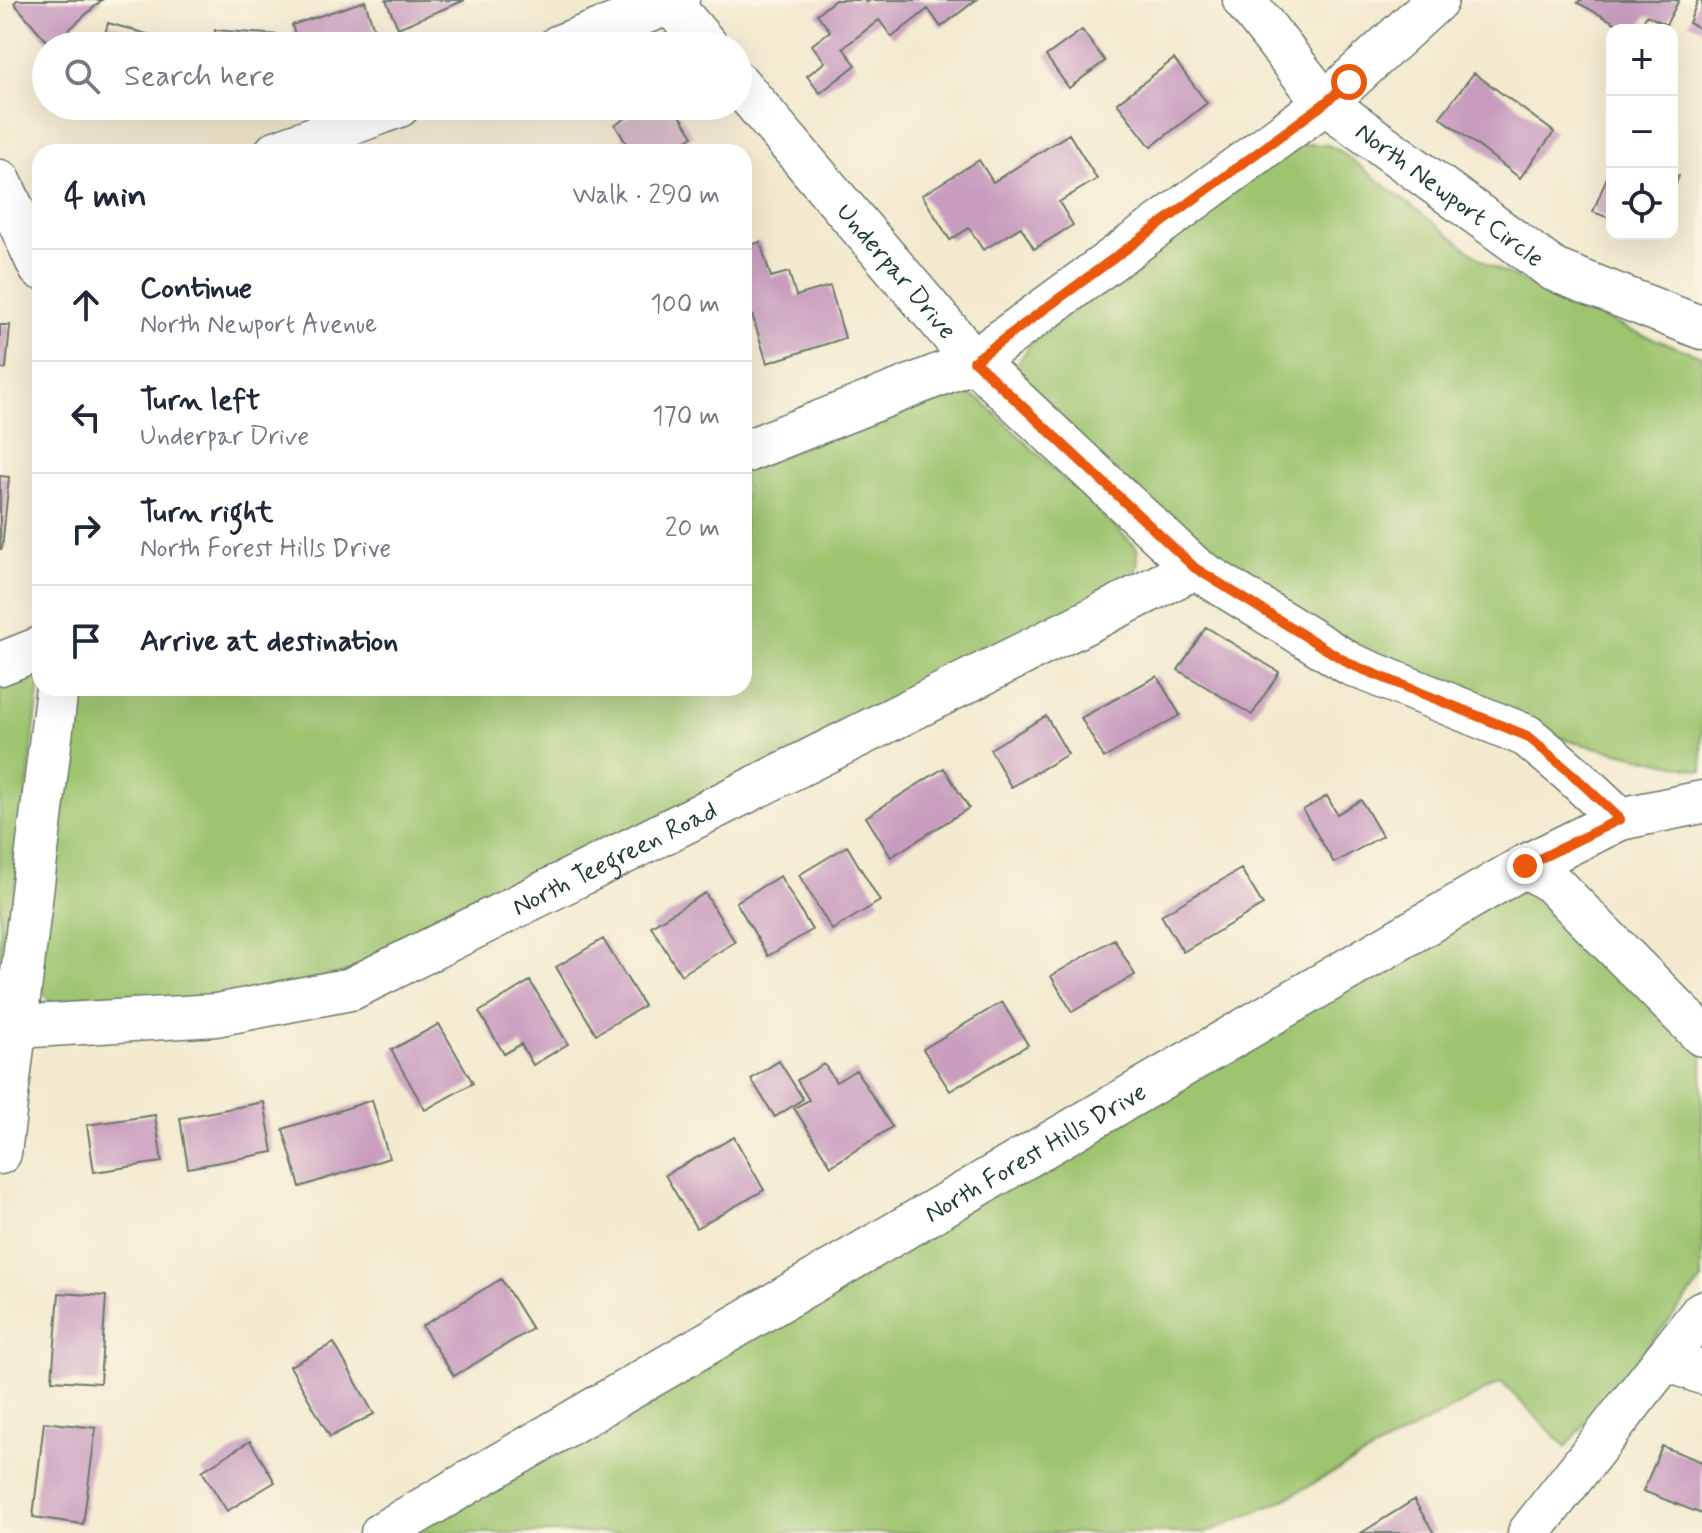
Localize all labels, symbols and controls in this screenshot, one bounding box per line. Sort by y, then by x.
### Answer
map controls [1606,24,1678,240]
button: + [1606,24,1678,96]
search box [32,32,752,120]
icon: search [60,54,104,98]
text: Search here [124,57,275,96]
route start [1331,64,1367,100]
button: − [1606,96,1678,168]
street label: North Newport Circle [1348,116,1550,276]
button: locate [1606,168,1678,240]
text: 4 min [64,174,147,219]
text: Walk · 290 m [572,179,720,213]
street label: Underpar Drive [828,196,963,347]
text: Continue [140,269,252,308]
icon: ahead [64,283,108,327]
text: 100 m [650,288,720,322]
text: North Newport Avenue [140,308,377,342]
text: Turn left [140,381,260,420]
icon: left [64,395,108,439]
text: 170 m [652,400,720,434]
text: Underpar Drive [140,420,309,454]
text: Turn right [140,493,273,532]
icon: right [64,507,108,551]
text: 20 m [665,512,720,546]
text: North Forest Hills Drive [140,532,391,566]
icon: arrive [64,619,108,663]
text: Arrive at destination [140,622,398,661]
street label: North Teegreen Road [507,794,723,925]
route end [1507,848,1543,884]
street label: North Forest Hills Drive [919,1076,1153,1232]

